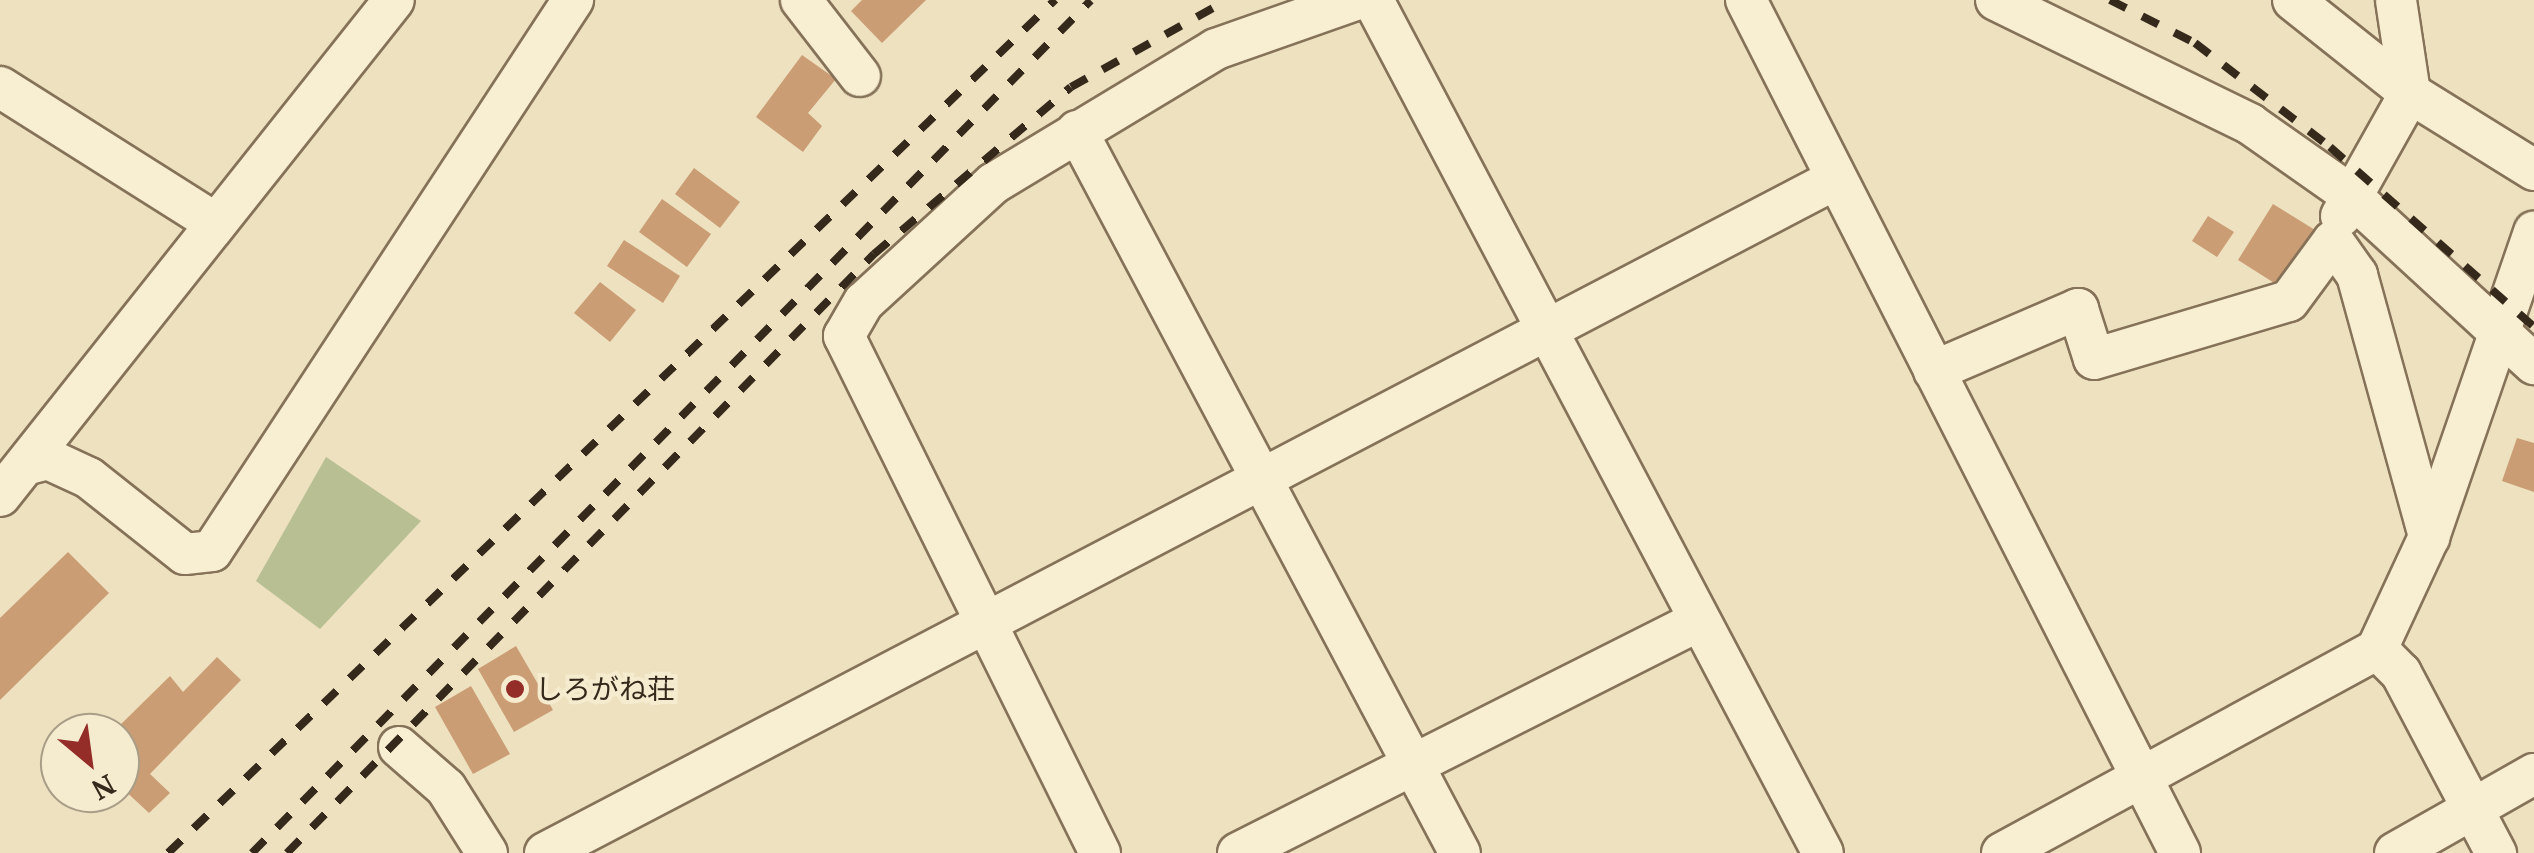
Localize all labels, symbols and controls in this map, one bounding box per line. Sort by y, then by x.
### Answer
place label: しろがね荘 [535,672,675,706]
marker: しろがね荘 [504,678,526,700]
north arrow [40,713,140,813]
text: N [86,767,122,809]

